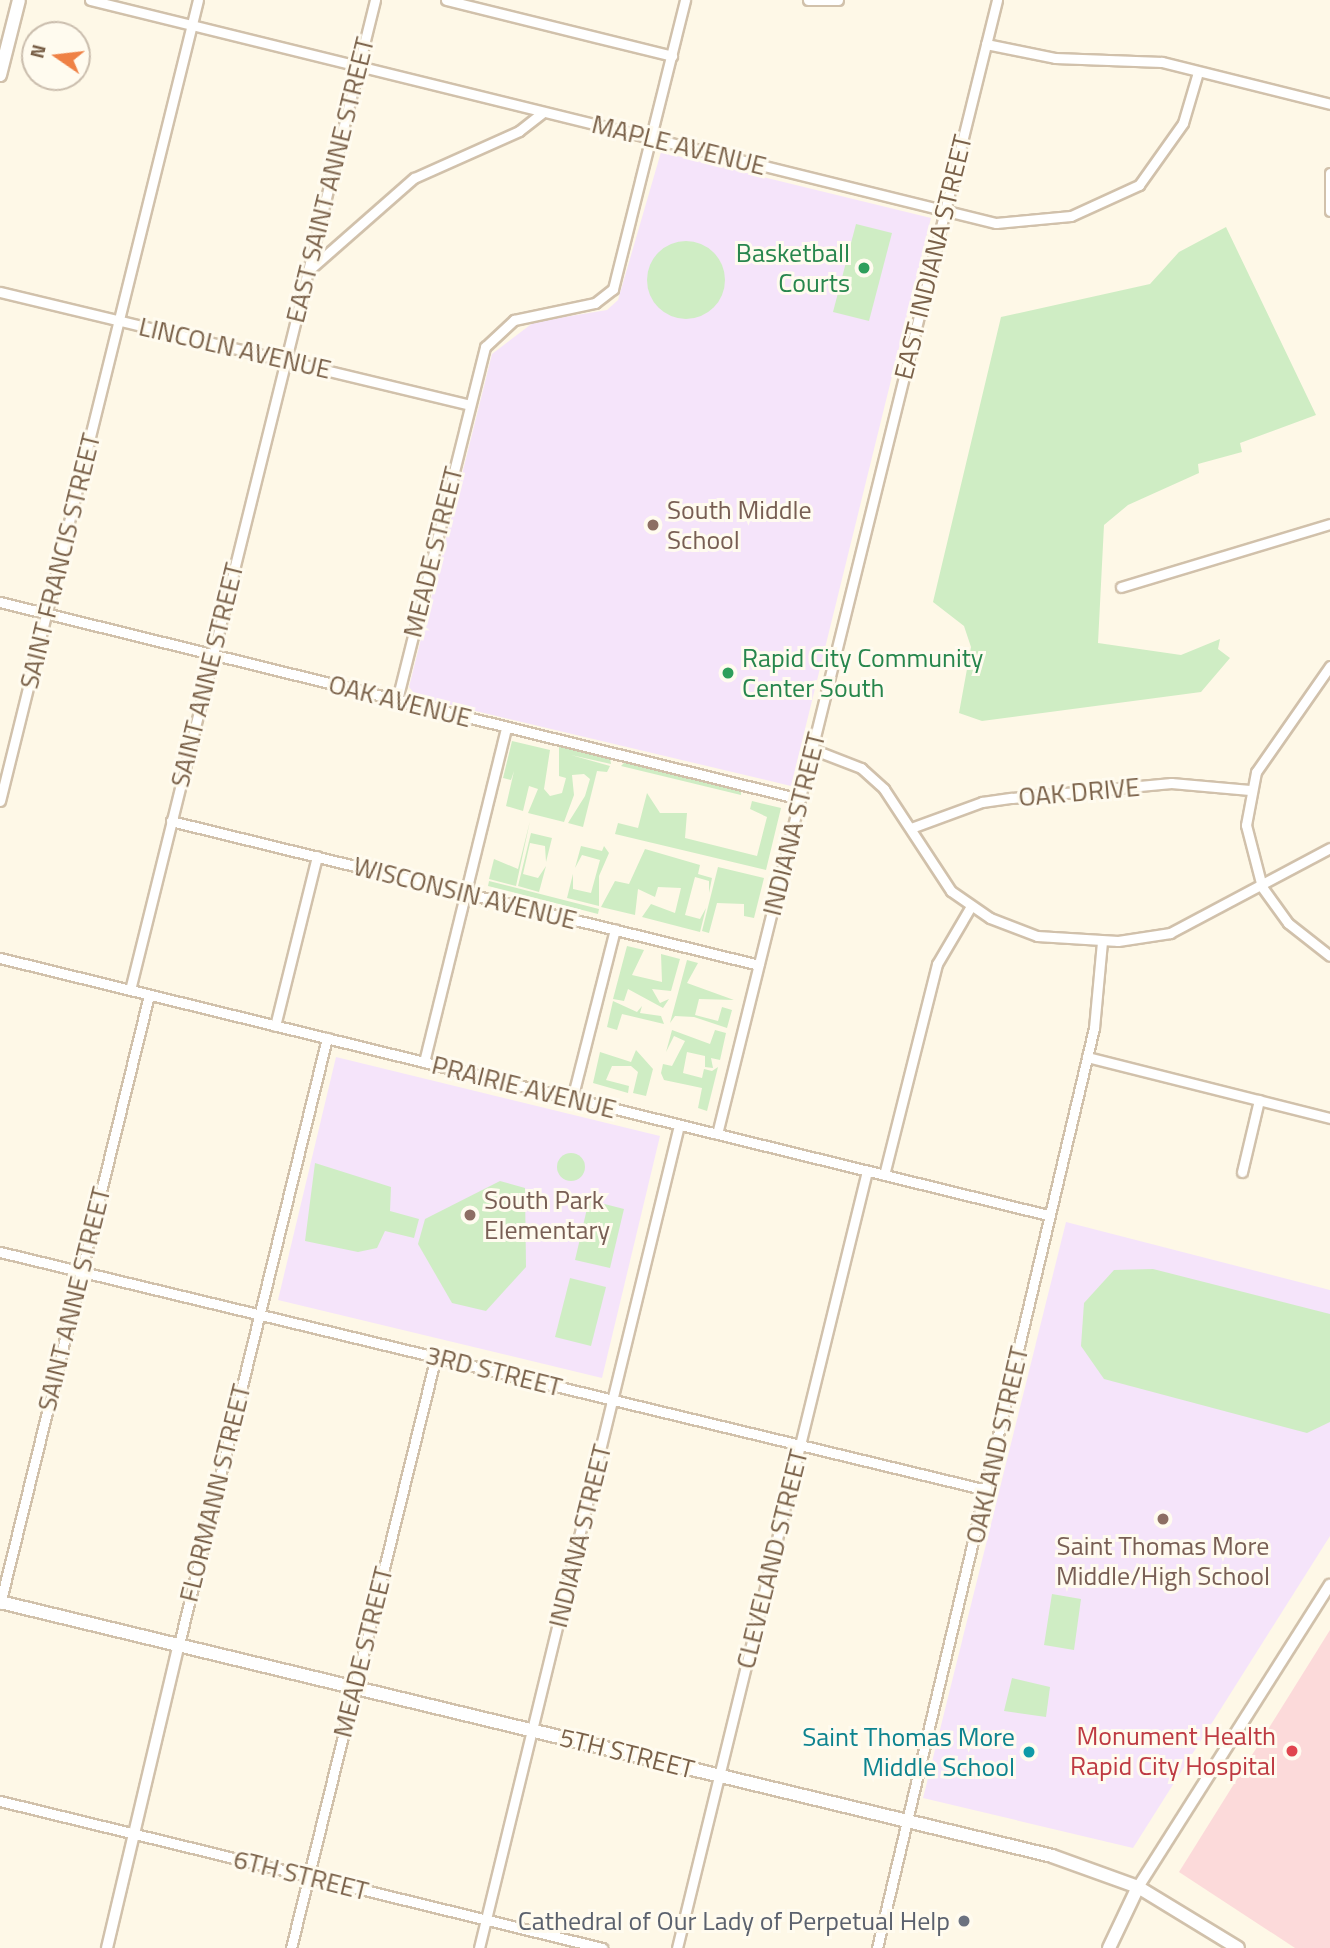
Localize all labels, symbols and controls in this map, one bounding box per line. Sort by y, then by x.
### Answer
north arrow [21,21,91,91]
street label: EAST SAINT ANNE STREET [279,34,381,326]
text: N [21,41,53,61]
street label: MAPLE AVENUE [589,108,769,182]
street label: EAST INDIANA STREET [888,132,978,382]
place label: Basketball Courts [736,237,850,298]
marker: Basketball Courts [856,260,872,276]
street label: LINCOLN AVENUE [136,311,334,385]
street label: SAINT FRANCIS STREET [13,430,107,692]
street label: MEADE STREET [397,463,469,641]
place label: South Middle School [667,494,812,556]
marker: South Middle School [645,517,661,533]
street label: SAINT ANNE STREET [164,560,250,790]
place label: Rapid City Community Center South [742,642,983,704]
marker: Rapid City Community Center South [720,665,736,681]
street label: OAK AVENUE [325,668,475,734]
street label: INDIANA STREET [756,729,832,919]
street label: OAK DRIVE [1017,771,1141,813]
street label: WISCONSIN AVENUE [350,850,580,936]
street label: PRAIRIE AVENUE [429,1049,619,1125]
street label: SAINT ANNE STREET [31,1184,117,1414]
place label: South Park Elementary [484,1184,610,1246]
marker: South Park Elementary [462,1207,478,1223]
street label: 3RD STREET [423,1339,565,1403]
street label: OAKLAND STREET [959,1343,1035,1547]
street label: FLORMANN STREET [173,1381,257,1605]
street label: INDIANA STREET [542,1441,618,1631]
street label: CLEVELAND STREET [730,1446,814,1672]
marker: Saint Thomas More Middle/High School [1155,1511,1171,1527]
place label: Saint Thomas More Middle/High School [1056,1530,1270,1592]
street label: MEADE STREET [327,1563,399,1741]
place label: Monument Health Rapid City Hospital [1070,1720,1276,1782]
street label: 5TH STREET [556,1721,698,1785]
place label: Saint Thomas More Middle School [802,1721,1015,1782]
marker: Monument Health Rapid City Hospital [1282,1741,1302,1761]
marker: Saint Thomas More Middle School [1021,1744,1037,1760]
street label: 6TH STREET [230,1843,372,1907]
place label: Cathedral of Our Lady of Perpetual Help [518,1905,950,1937]
marker: Cathedral of Our Lady of Perpetual Help [956,1913,972,1929]

